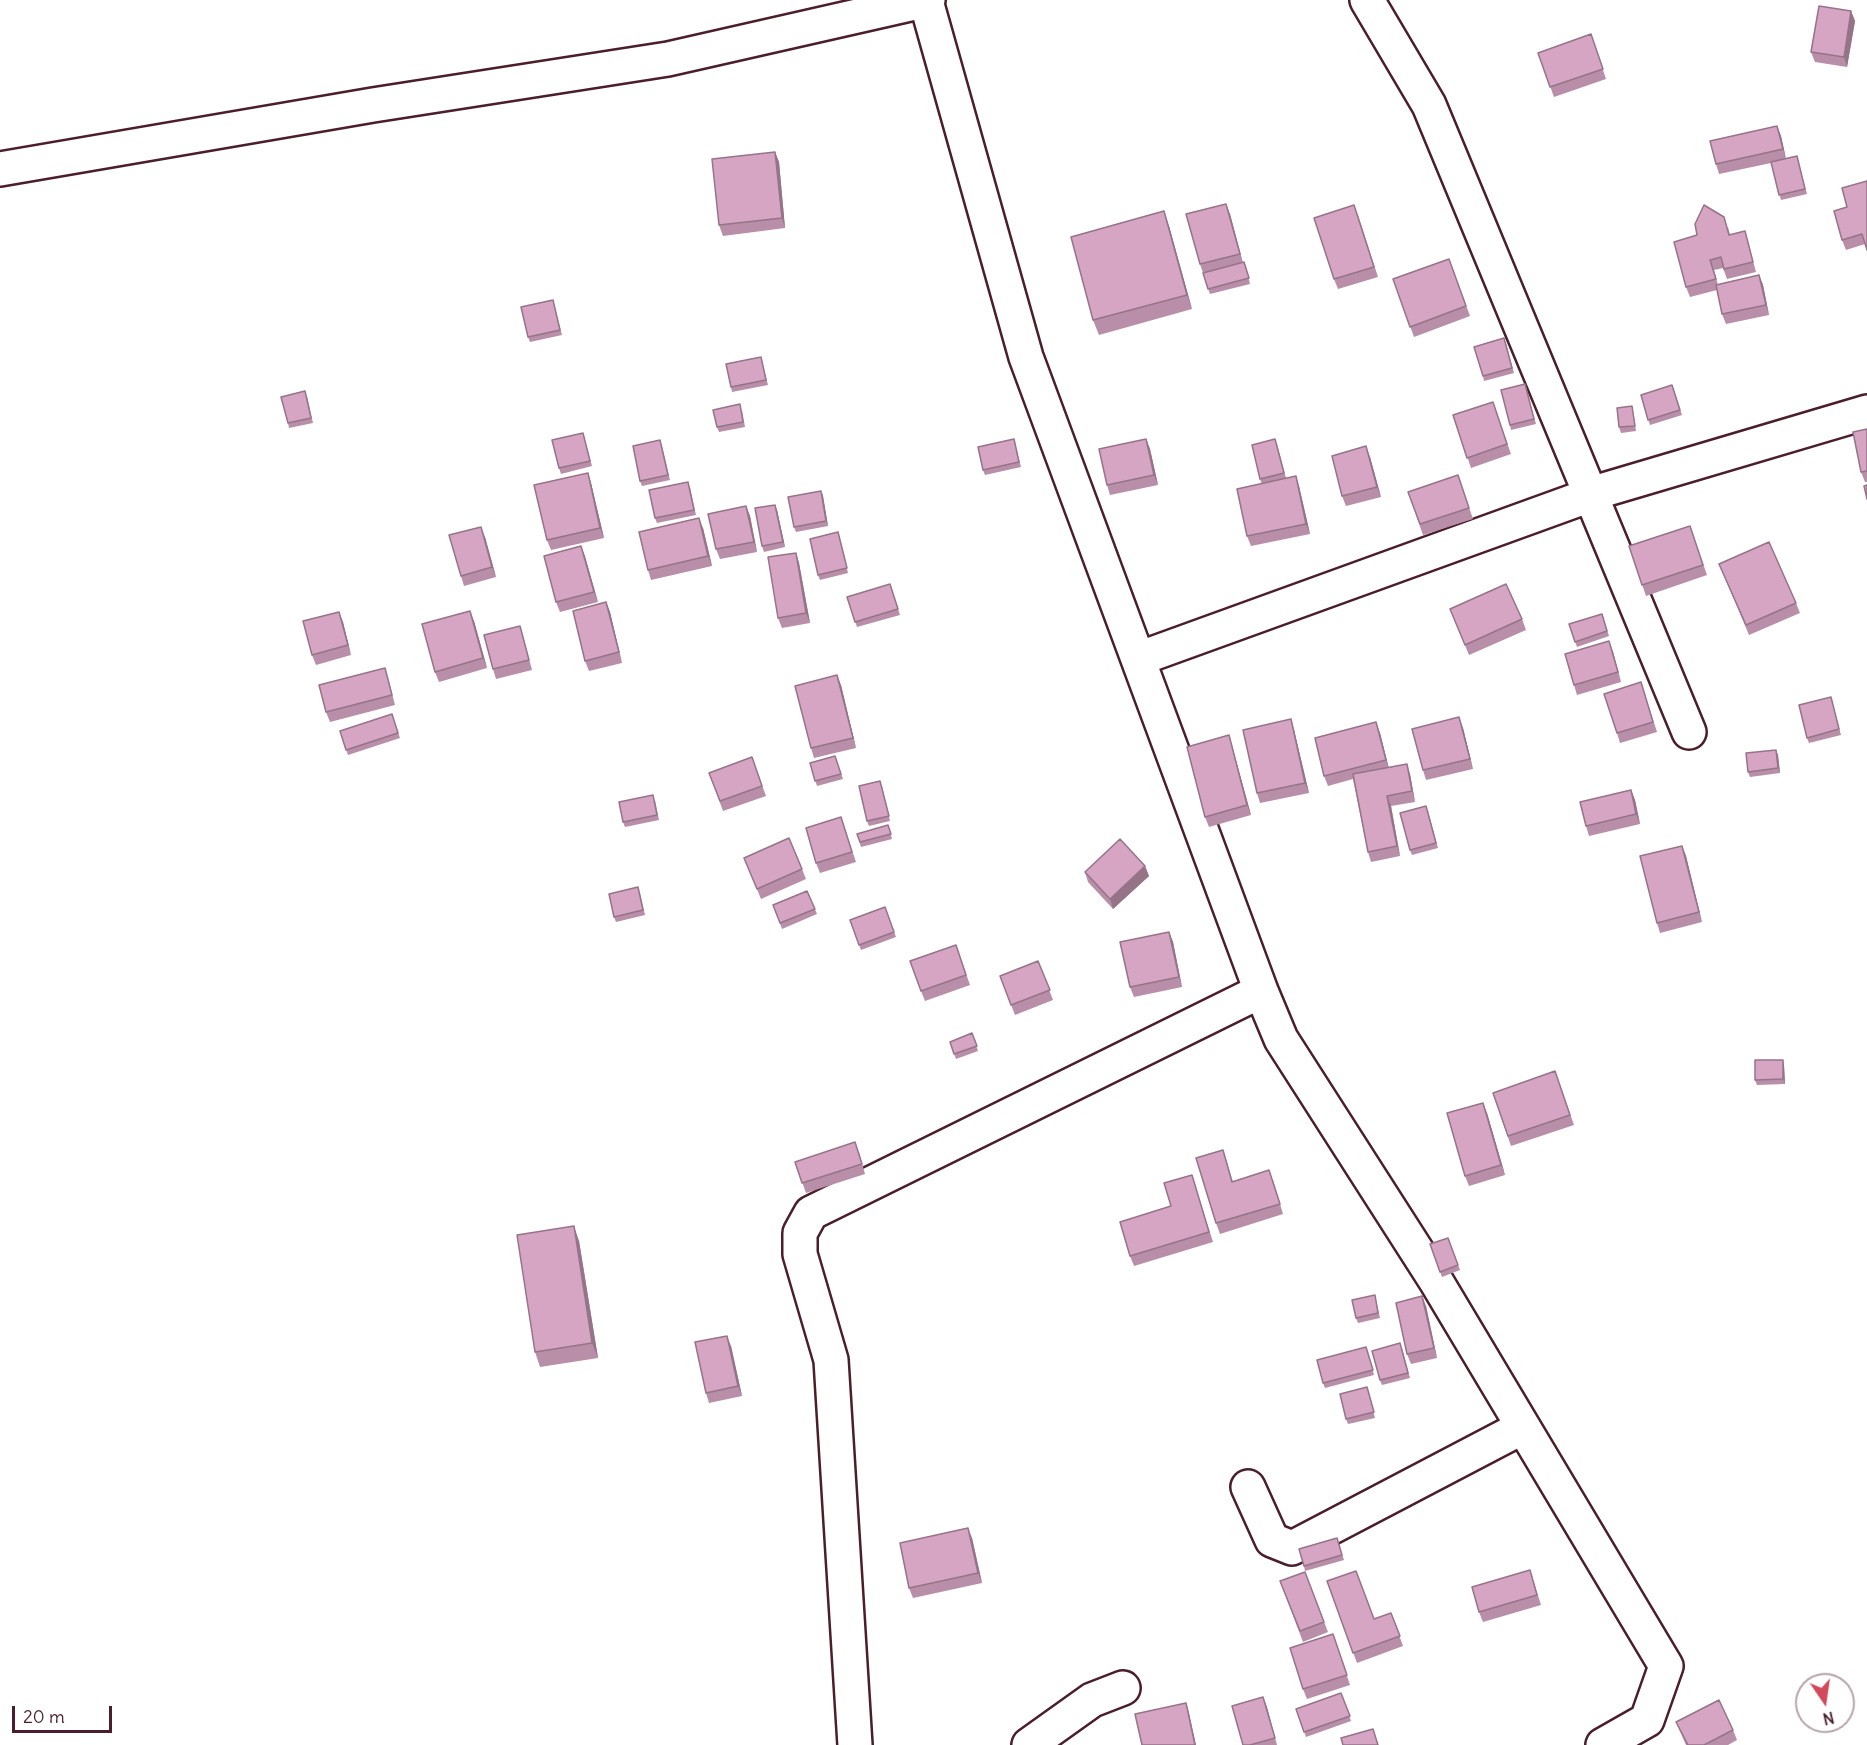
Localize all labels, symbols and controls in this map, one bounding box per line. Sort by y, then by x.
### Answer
north arrow [1795,1673,1855,1733]
scale bar [15,1694,116,1732]
text: 20 m [23,1705,65,1728]
text: N [1821,1708,1836,1730]

